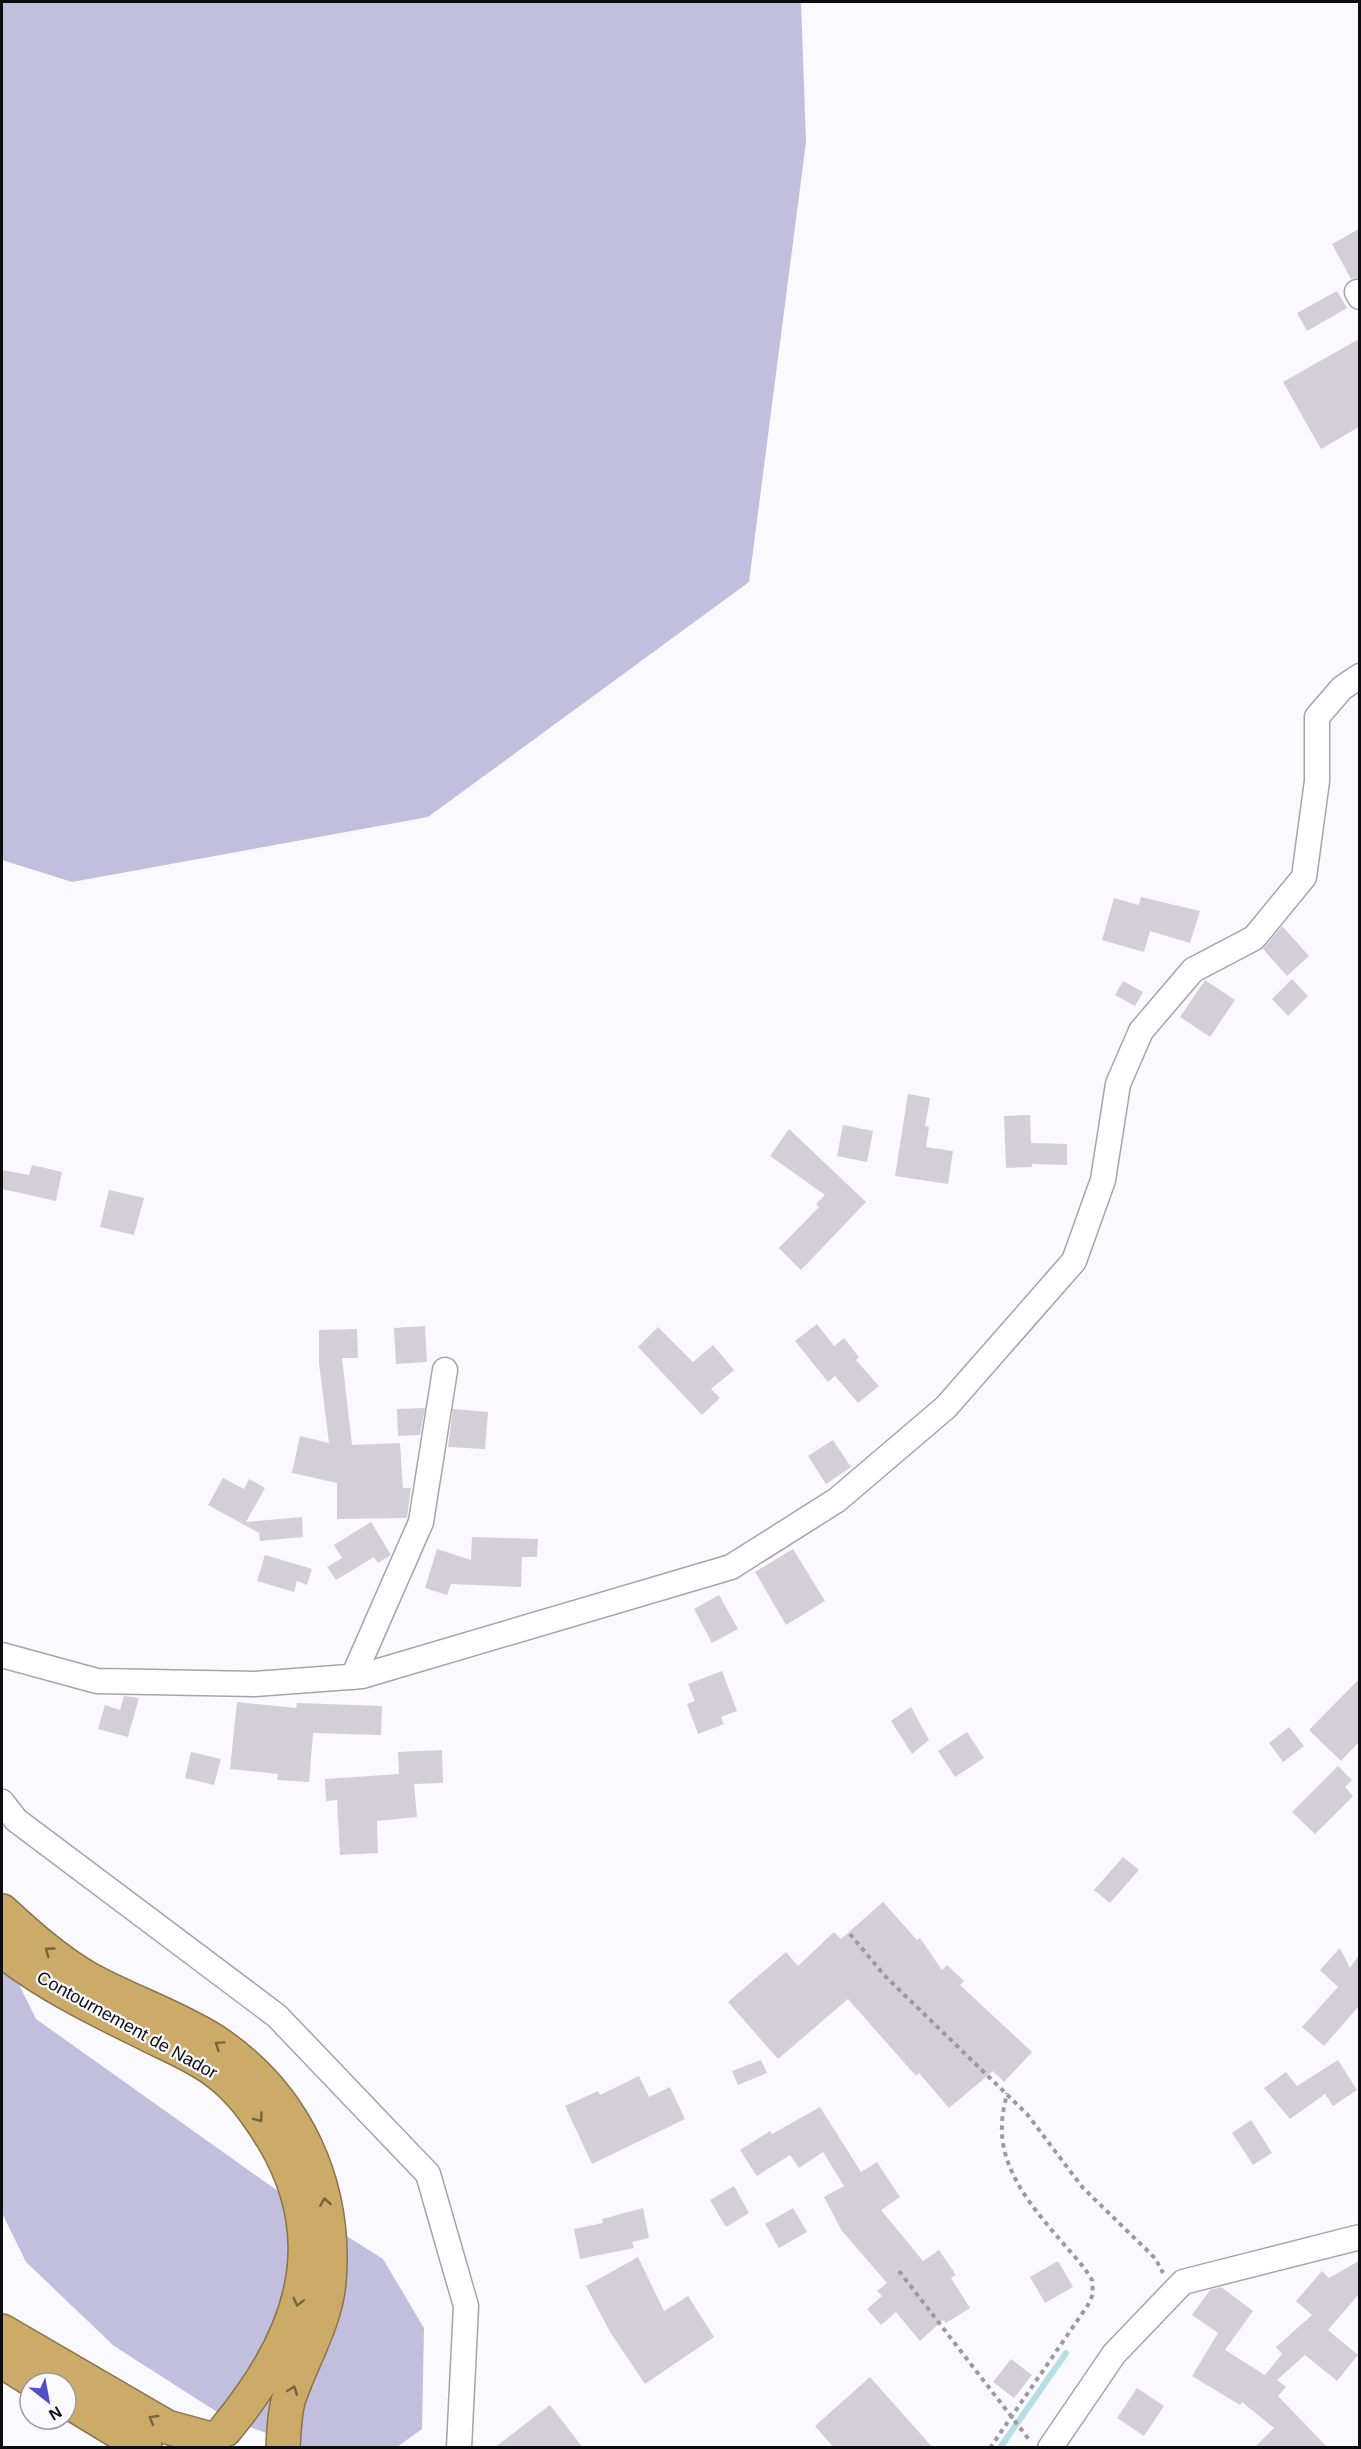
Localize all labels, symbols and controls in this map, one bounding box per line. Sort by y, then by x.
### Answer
one-way arrow [44,1947,55,1958]
street label: Contournement de Nador [33,1967,221,2083]
one-way arrow [214,2042,225,2053]
one-way arrow [251,2112,262,2123]
one-way arrow [320,2198,332,2207]
one-way arrow [293,2297,306,2307]
north arrow [18,2371,78,2431]
one-way arrow [285,2385,298,2396]
text: N [46,2403,65,2424]
one-way arrow [148,2414,159,2426]

